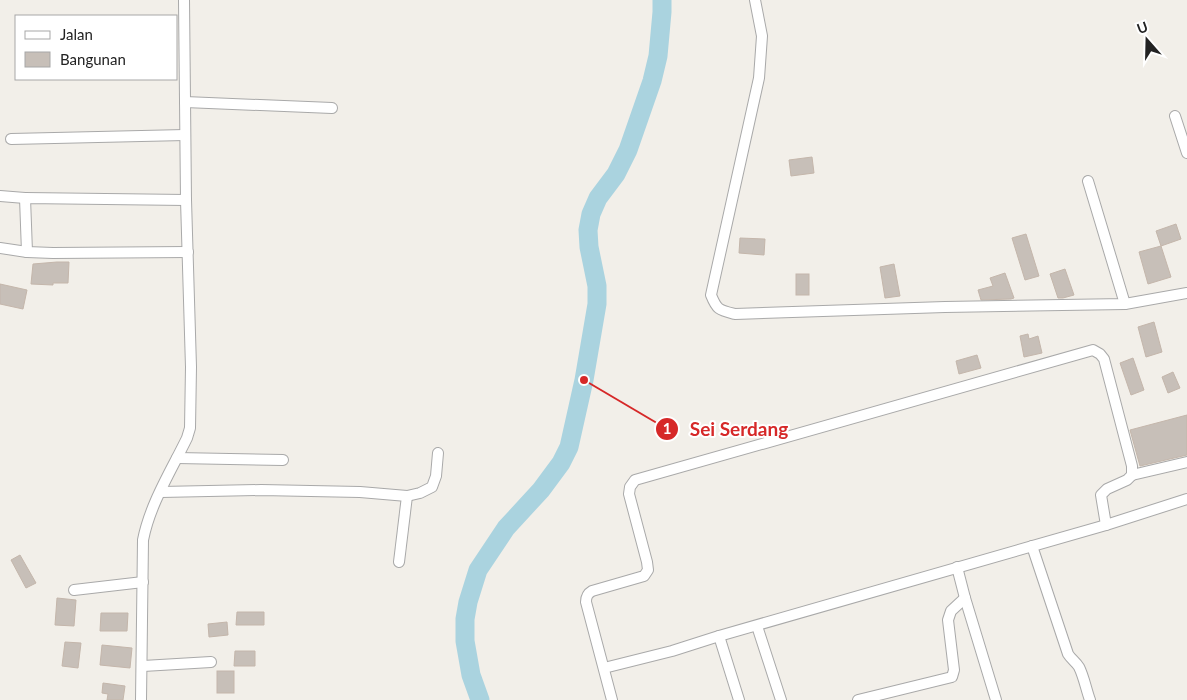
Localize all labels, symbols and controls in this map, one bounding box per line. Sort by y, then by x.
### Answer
legend [15,15,178,80]
north arrow [1122,15,1172,65]
text: U [1135,18,1150,37]
text: Jalan [60,25,93,43]
text: Bangunan [60,50,126,68]
callout: Sei Serdang [655,412,798,446]
text: Sei Serdang [690,417,788,440]
text: 1 [663,419,671,437]

